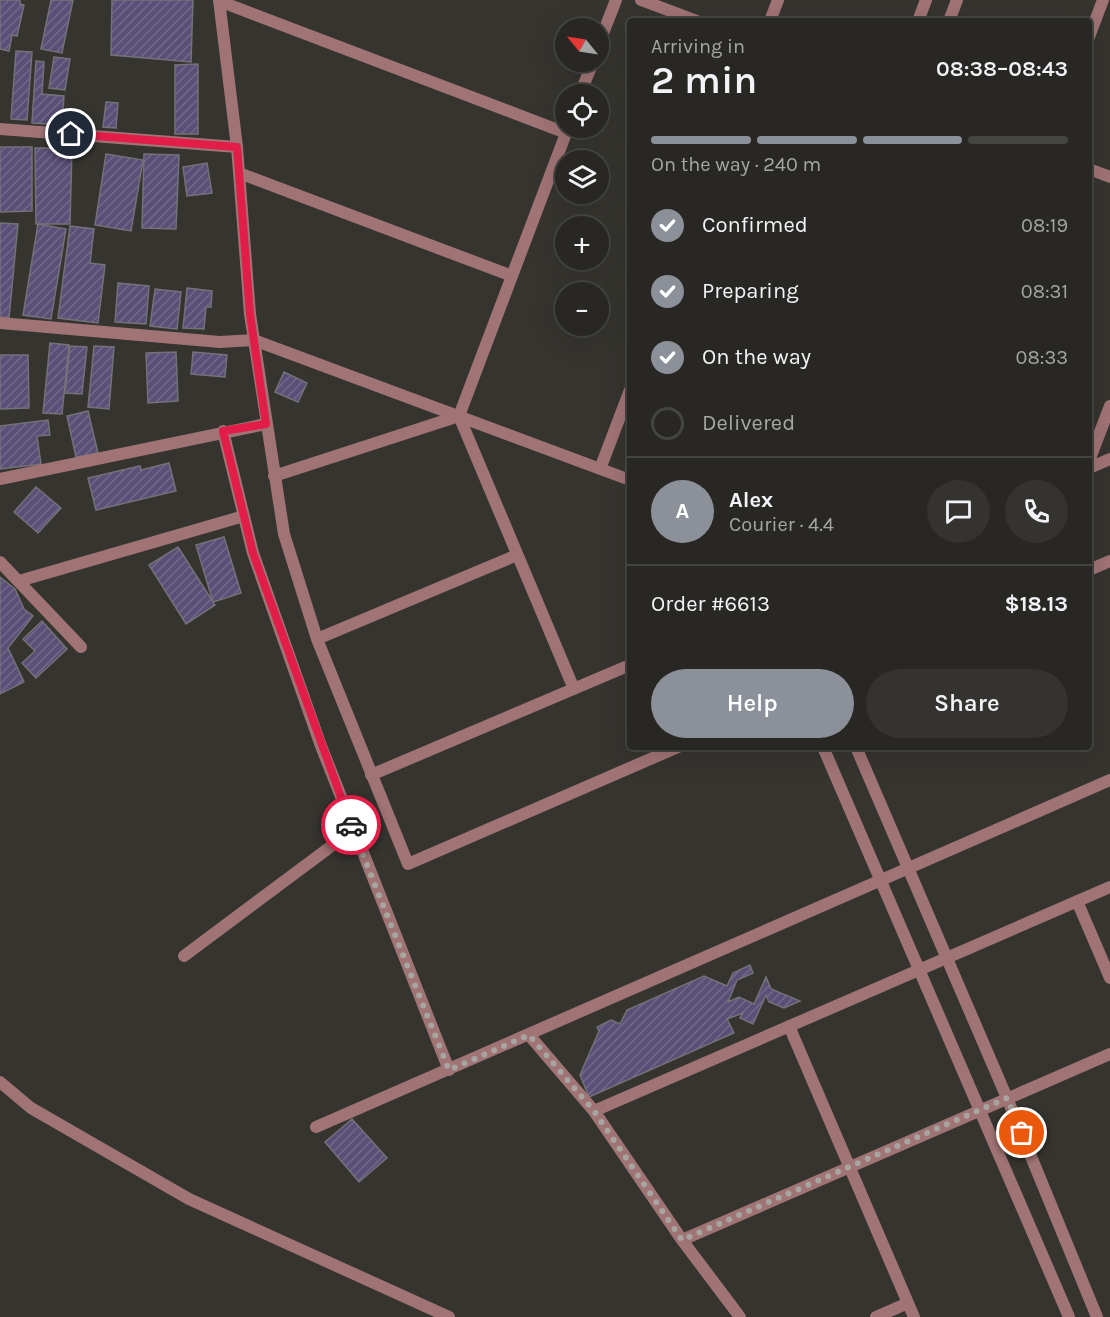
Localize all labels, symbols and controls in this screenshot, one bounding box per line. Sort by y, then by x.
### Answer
north arrow [555,18,609,72]
map controls [555,18,609,336]
text: Arriving in [651,35,745,58]
text: 08:38–08:43 [936,56,1068,82]
text: 2 min [651,57,757,103]
button: locate [555,84,609,138]
pin [45,108,96,159]
icon: home [54,117,87,150]
button: layers [555,150,609,204]
text: On the way · 240 m [651,153,821,176]
icon: check [651,209,684,242]
text: Confirmed [702,212,808,238]
text: 08:19 [1021,214,1068,237]
button: + [555,216,609,270]
icon: check [651,275,684,308]
text: Preparing [702,278,799,304]
text: 08:31 [1021,280,1068,303]
button: − [555,282,609,336]
icon: check [651,341,684,374]
text: On the way [702,344,811,370]
text: 08:33 [1016,346,1068,369]
text: Delivered [702,410,795,436]
button: chat [927,480,990,543]
button: phone [1005,480,1068,543]
text: Alex [729,487,773,513]
text: A [676,498,689,524]
text: Courier · 4.4 [729,513,834,536]
text: Order #6613 [651,591,770,617]
text: $18.13 [1005,591,1068,617]
button: Help [651,669,854,738]
button: Share [866,669,1068,738]
courier [321,795,381,855]
icon: car [335,809,368,842]
pin [996,1107,1047,1158]
icon: bag [1005,1116,1038,1149]

